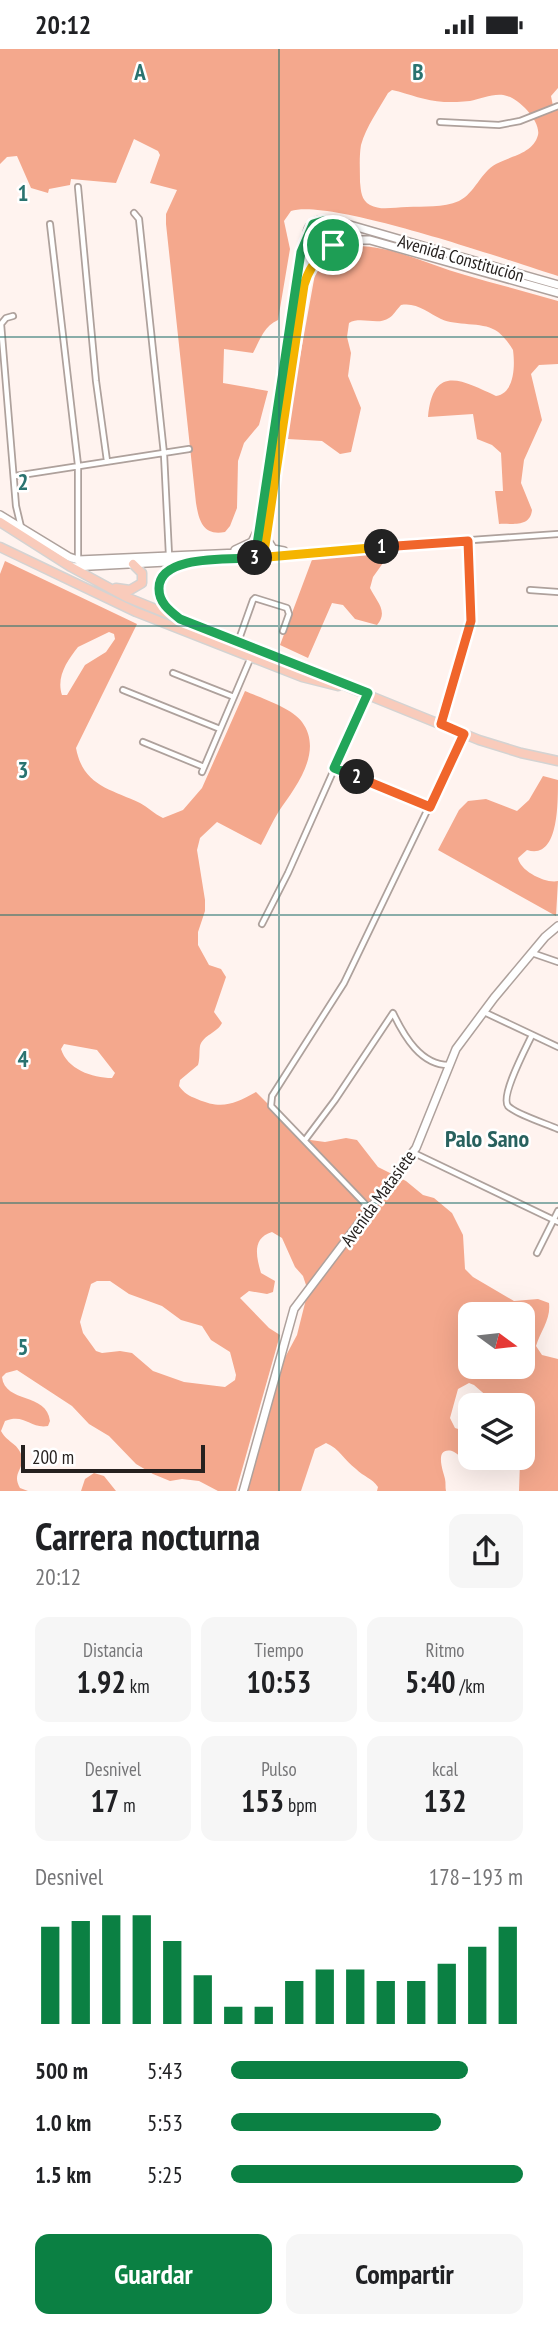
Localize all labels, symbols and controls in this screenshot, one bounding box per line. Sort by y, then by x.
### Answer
text: 20:12 [35,8,91,41]
text: A [133,57,146,86]
text: B [412,57,424,86]
text: 1 [18,178,29,207]
pin [303,215,363,275]
icon: arrive [314,226,352,264]
street label: Avenida Constitución [395,229,527,287]
text: 2 [18,467,29,496]
pin: 1 [364,529,400,565]
text: 1 [377,534,386,558]
pin: 3 [238,540,272,575]
text: 3 [250,545,259,569]
text: 3 [18,755,29,784]
pin: 2 [340,759,374,795]
text: 2 [352,764,361,788]
text: 4 [18,1044,29,1073]
district label: Palo Sano [445,1123,529,1154]
street label: Avenida Matasiete [335,1145,421,1251]
north arrow [458,1302,536,1379]
map controls [458,1302,535,1470]
text: 5 [18,1332,29,1361]
button: layers [458,1393,535,1470]
scale bar [21,1443,205,1474]
text: 200 m [32,1445,74,1469]
text: Carrera nocturna [35,1511,260,1560]
button: share [449,1514,523,1588]
text: 20:12 [35,1562,81,1591]
text: Distancia [83,1638,143,1662]
text: Tiempo [254,1638,304,1662]
text: Ritmo [425,1638,465,1662]
text: 1.92 [76,1662,126,1701]
text: 10:53 [247,1662,311,1701]
text: 5:40 [405,1662,456,1701]
text: km [126,1674,150,1698]
text: /km [456,1674,485,1698]
text: Desnivel [85,1757,141,1781]
text: Pulso [261,1757,297,1781]
text: kcal [432,1757,458,1781]
text: 17 [90,1781,119,1820]
text: 153 [241,1781,284,1820]
text: 132 [423,1781,467,1820]
text: m [119,1793,136,1817]
text: bpm [284,1793,317,1817]
text: Desnivel [35,1862,103,1891]
text: 178–193 m [429,1862,523,1891]
text: 500 m [35,2056,88,2085]
text: 5:43 [147,2056,183,2085]
text: 1.0 km [35,2108,91,2137]
text: 5:53 [147,2108,183,2137]
text: 1.5 km [35,2160,91,2189]
text: 5:25 [147,2160,183,2189]
button: Guardar [35,2234,272,2314]
button: Compartir [286,2234,523,2314]

